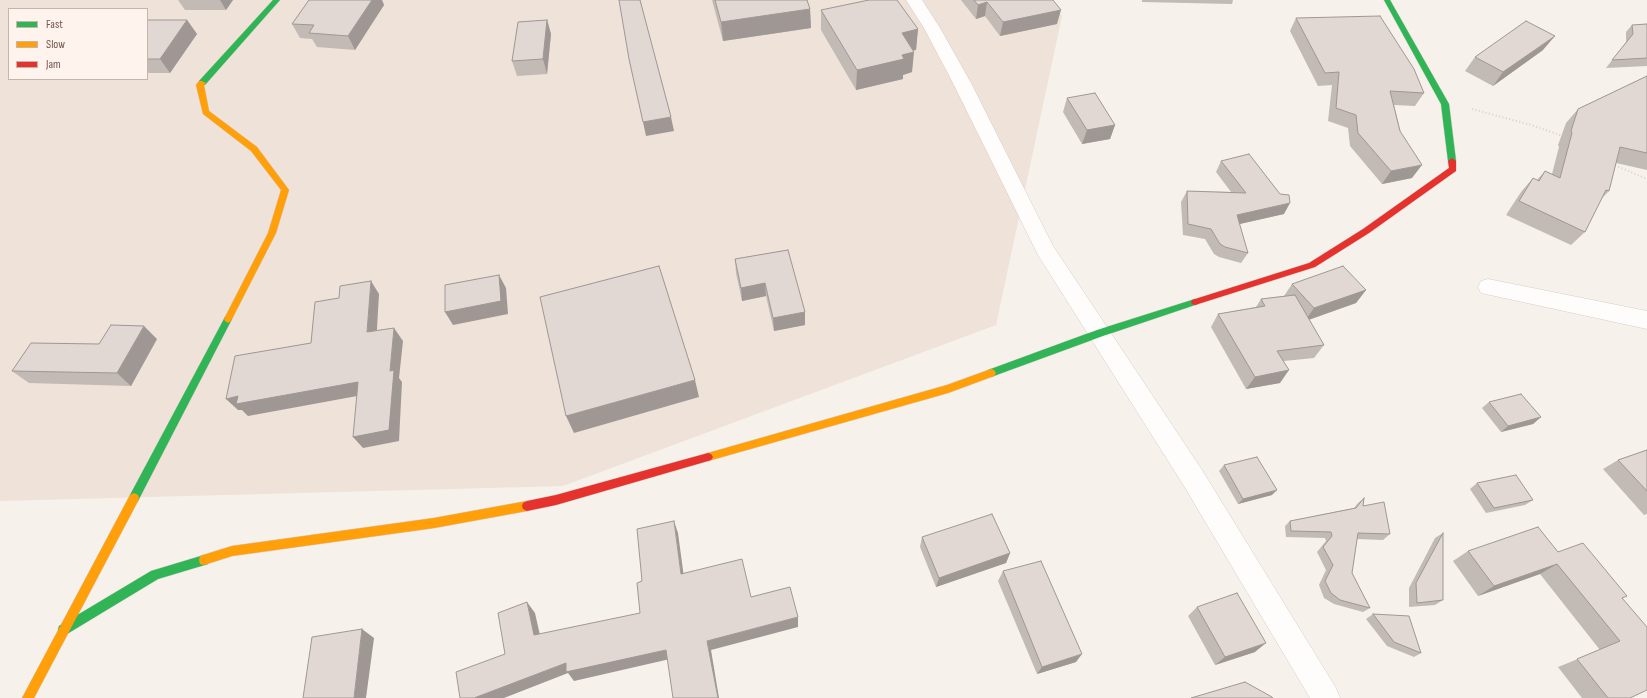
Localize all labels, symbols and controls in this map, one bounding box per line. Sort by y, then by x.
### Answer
legend [8,8,148,80]
text: Fast [46,17,63,32]
text: Slow [46,37,65,52]
text: Jam [46,57,61,72]

